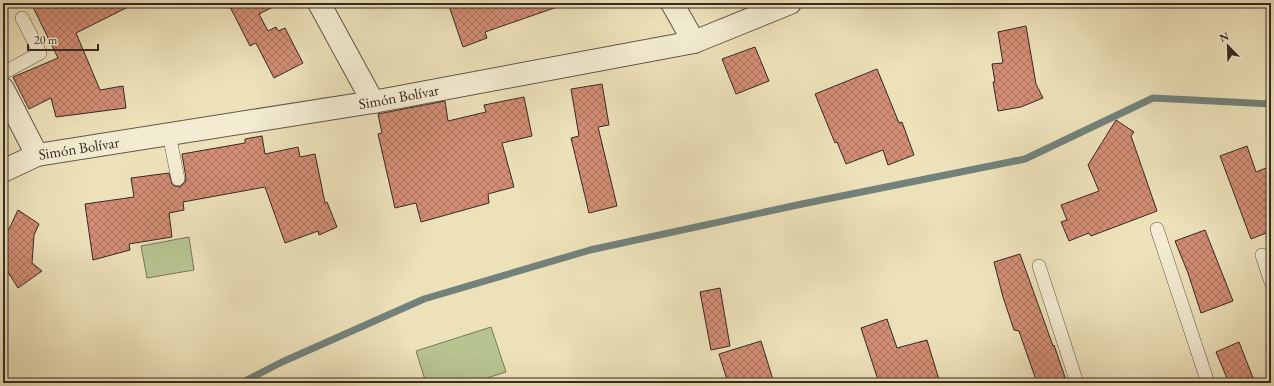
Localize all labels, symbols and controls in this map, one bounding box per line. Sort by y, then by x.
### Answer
scale bar [28,26,98,52]
north arrow [1208,26,1248,66]
text: N [1217,29,1231,45]
text: 20 m [34,32,58,48]
street label: Simón Bolívar [357,80,440,113]
street label: Simón Bolívar [37,132,121,164]

